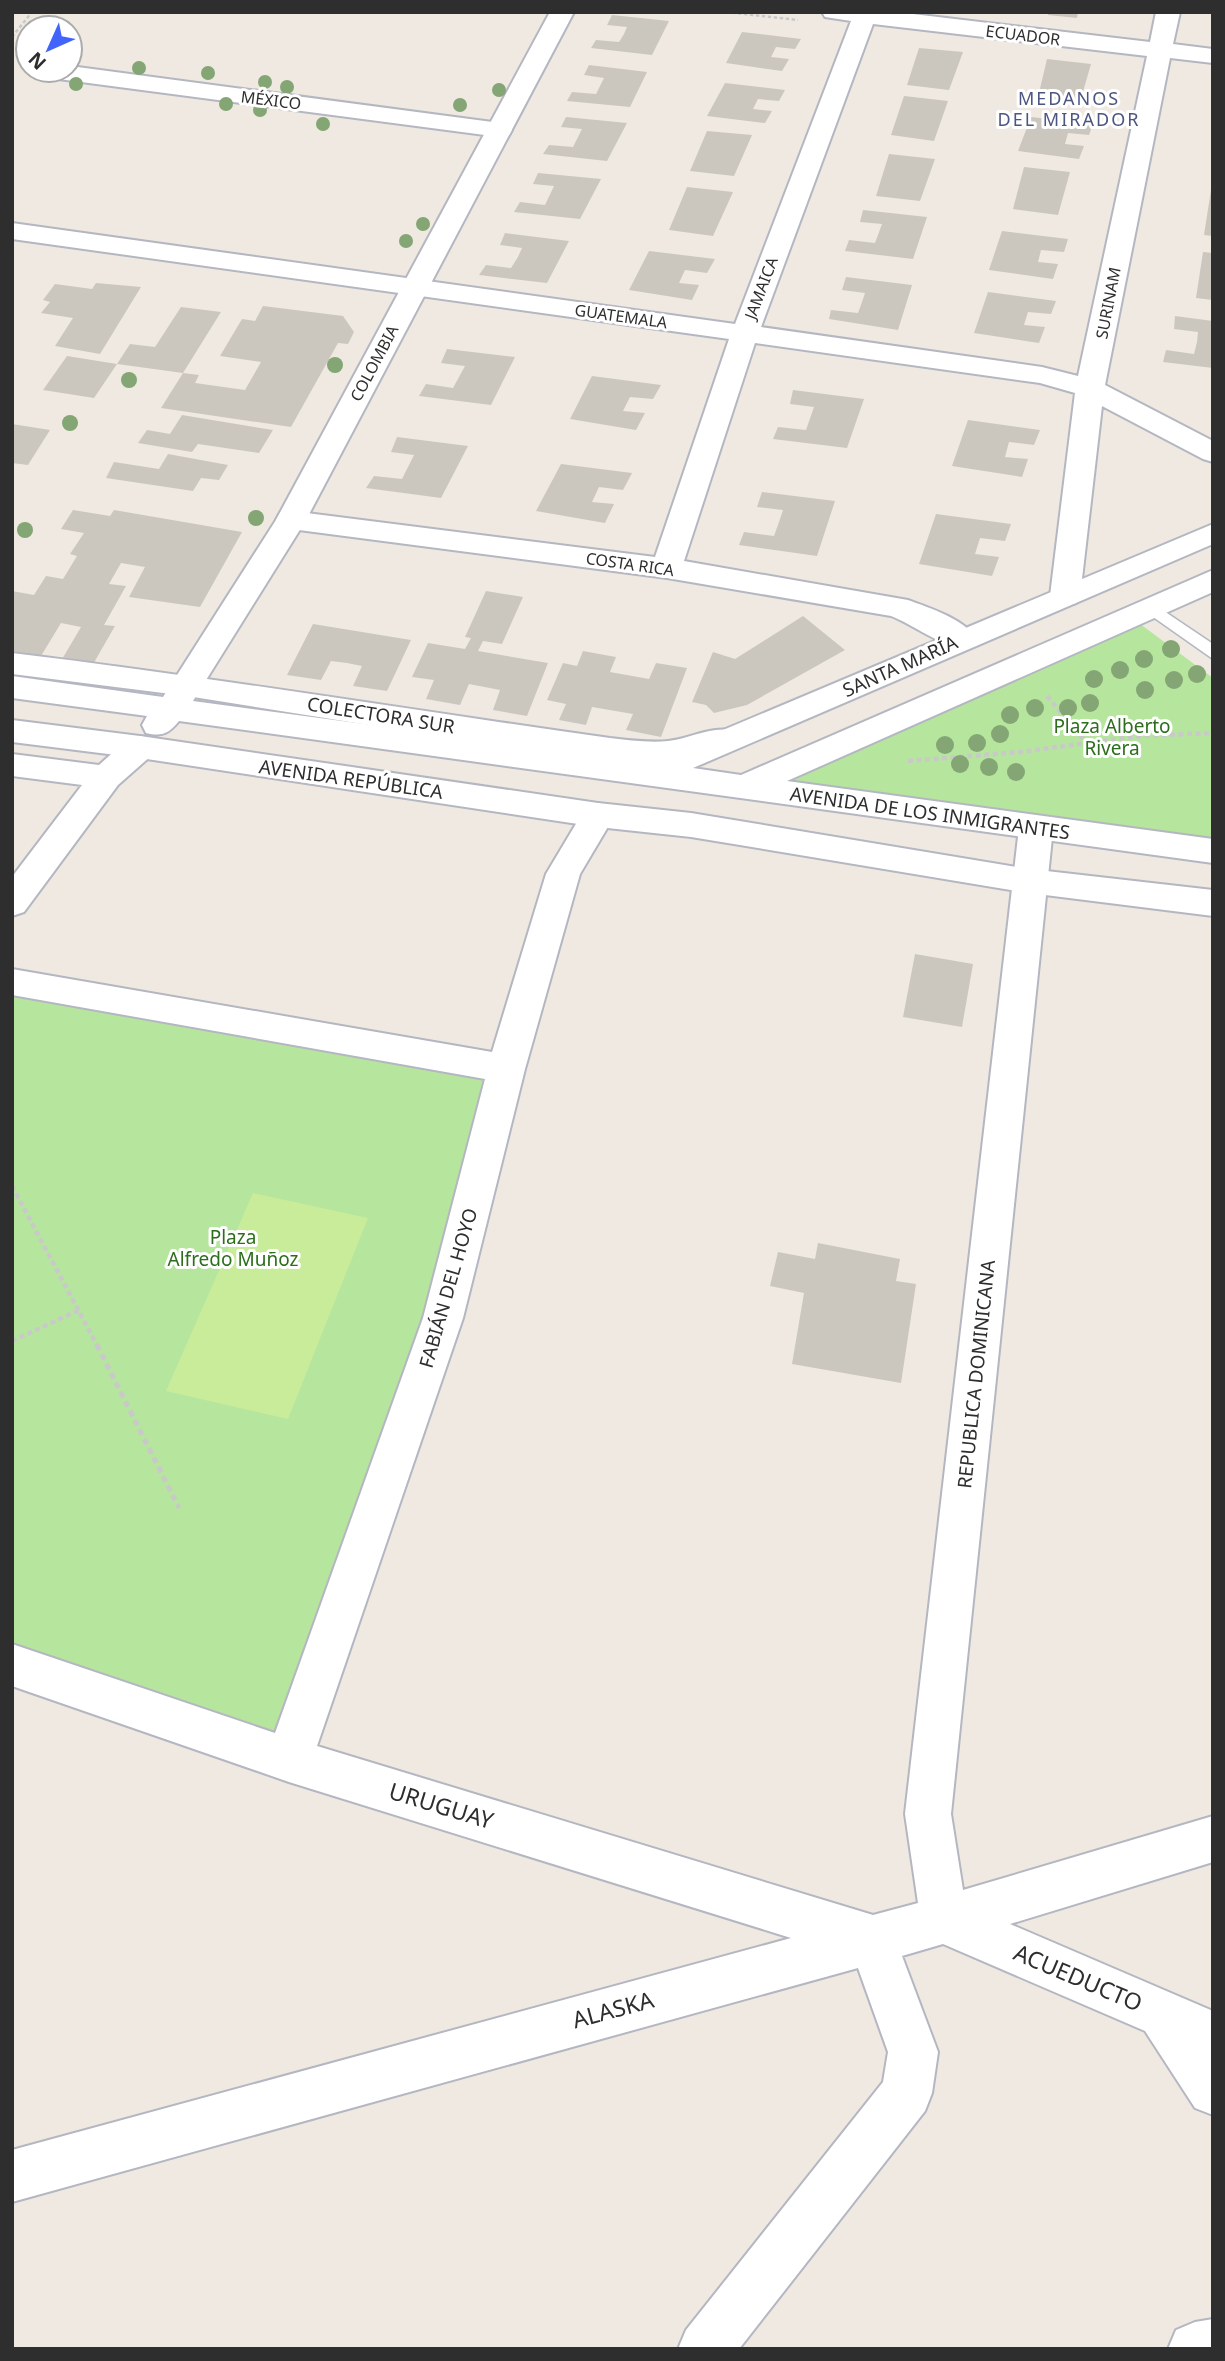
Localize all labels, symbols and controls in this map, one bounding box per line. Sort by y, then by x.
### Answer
north arrow [14,14,84,84]
street label: ECUADOR [984,20,1062,50]
text: N [22,46,52,76]
street label: MÉXICO [240,85,302,115]
district label: MEDANOS DEL MIRADOR [998,86,1140,131]
street label: JAMAICA [738,253,783,324]
street label: SURINAM [1090,265,1126,341]
street label: GUATEMALA [573,299,670,334]
street label: COLOMBIA [345,320,404,405]
street label: COSTA RICA [584,547,676,581]
street label: SANTA MARÍA [838,629,962,703]
street label: COLECTORA SUR [305,691,457,740]
park label: Plaza Alberto Rivera [1053,713,1171,761]
street label: AVENIDA REPÚBLICA [257,753,445,805]
street label: AVENIDA DE LOS INMIGRANTES [788,780,1072,846]
street label: FABIÁN DEL HOYO [413,1205,483,1371]
park label: Plaza Alfredo Muñoz [168,1224,298,1272]
street label: REPUBLICA DOMINICANA [951,1258,1001,1490]
street label: URUGUAY [385,1774,498,1836]
street label: ACUEDUCTO [1009,1936,1148,2019]
street label: ALASKA [569,1983,657,2035]

